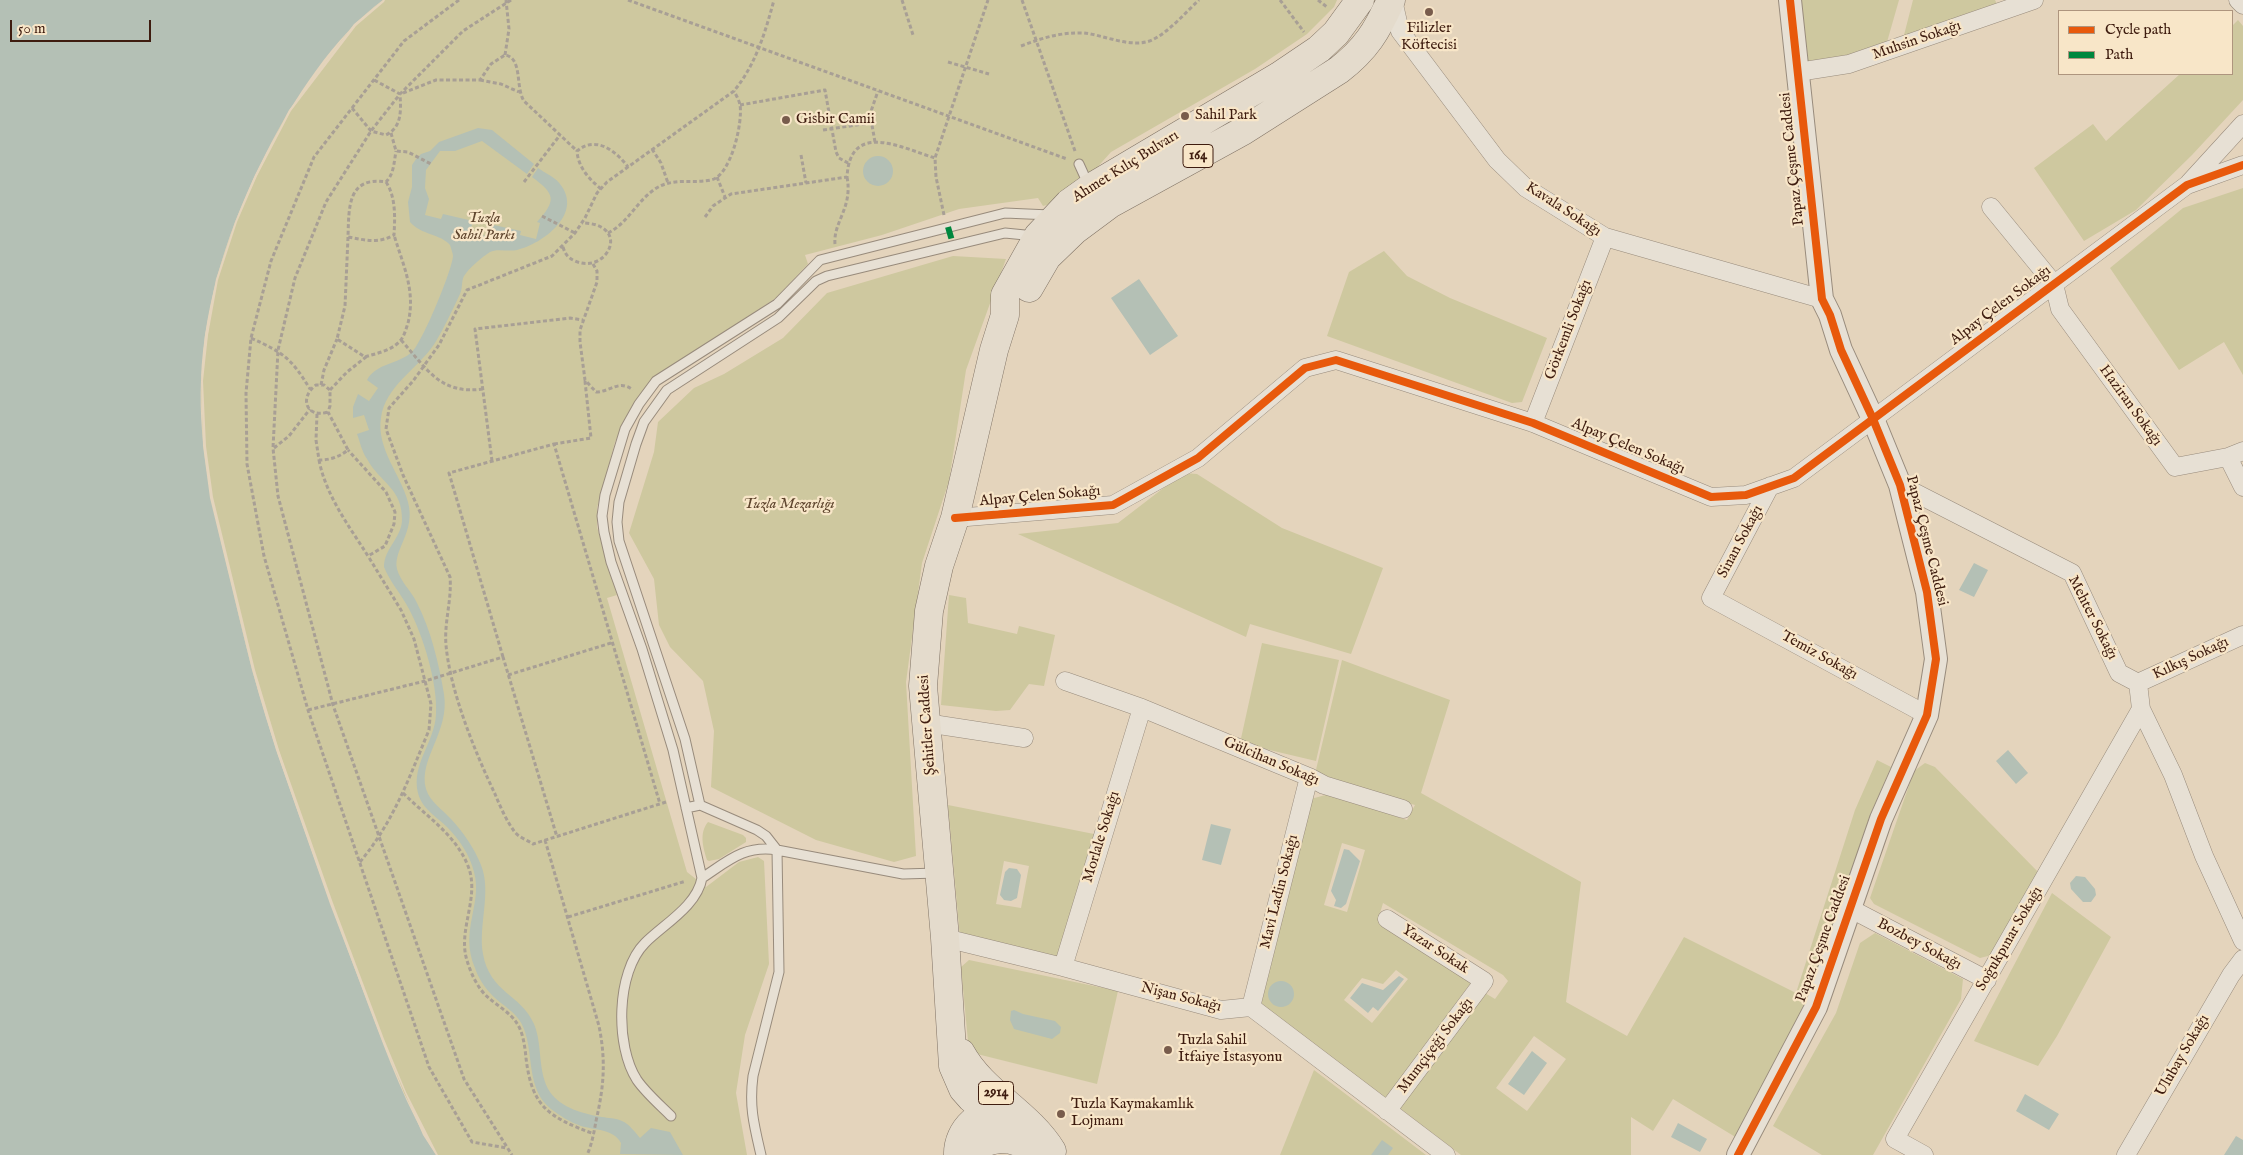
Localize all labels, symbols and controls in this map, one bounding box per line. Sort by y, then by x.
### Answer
marker: Filizler Köftecisi [1423,6,1435,18]
scale bar [12,10,154,42]
legend [2058,10,2233,75]
street label: Muhsin Sokağı [1870,17,1964,65]
text: 50 m [18,19,46,38]
place label: Filizler Köftecisi [1401,20,1457,55]
text: Cycle path [2105,20,2171,39]
text: Path [2105,45,2133,64]
street label: Papaz Çeşme Caddesi [1777,92,1809,226]
place label: Sahil Park [1195,107,1257,125]
marker: Sahil Park [1179,110,1191,122]
place label: Gisbir Camii [796,111,875,129]
marker: Gisbir Camii [780,114,792,126]
street label: Ahmet Kılıç Bulvarı [1070,127,1182,207]
road number: 164 [1183,144,1213,168]
street label: Kavala Sokağı [1522,179,1604,241]
park label: Tuzla Sahil Parkı [453,210,515,245]
street label: Alpay Çelen Sokağı [1947,262,2055,350]
street label: Görkemli Sokağı [1542,277,1596,383]
street label: Haziran Sokağı [2095,362,2165,450]
street label: Alpay Çelen Sokağı [1569,415,1687,479]
street label: Papaz Çeşme Caddesi [1901,474,1951,608]
street label: Alpay Çelen Sokağı [979,483,1101,511]
park label: Tuzla Mezarlığı [743,496,835,514]
street label: Sinan Sokağı [1714,503,1768,581]
street label: Mehter Sokağı [2063,573,2121,663]
street label: Temiz Sokağı [1778,628,1860,684]
street label: Kılkış Sokağı [2150,634,2232,684]
street label: Şehitler Caddesi [916,674,940,776]
street label: Gülcihan Sokağı [1220,734,1322,790]
street label: Morlale Sokağı [1080,789,1124,885]
street label: Mavi Ladin Sokağı [1257,833,1303,951]
street label: Papaz Çeşme Caddesi [1793,873,1855,1005]
street label: Soğukpınar Sokağı [1973,884,2047,994]
street label: Bozbey Sokağı [1874,915,1964,975]
street label: Yazar Sokak [1398,922,1472,978]
street label: Nişan Sokağı [1139,979,1223,1017]
street label: Mumçiçeği Sokağı [1394,995,1478,1097]
street label: Ulubay Sokağı [2152,1012,2214,1100]
place label: Tuzla Sahil İtfaiye İstasyonu [1178,1032,1282,1067]
marker: Tuzla Sahil İtfaiye İstasyonu [1162,1044,1174,1056]
road number: 2914 [978,1082,1014,1104]
place label: Tuzla Kaymakamlık Lojmanı [1071,1096,1194,1131]
marker: Tuzla Kaymakamlık Lojmanı [1055,1108,1067,1120]

